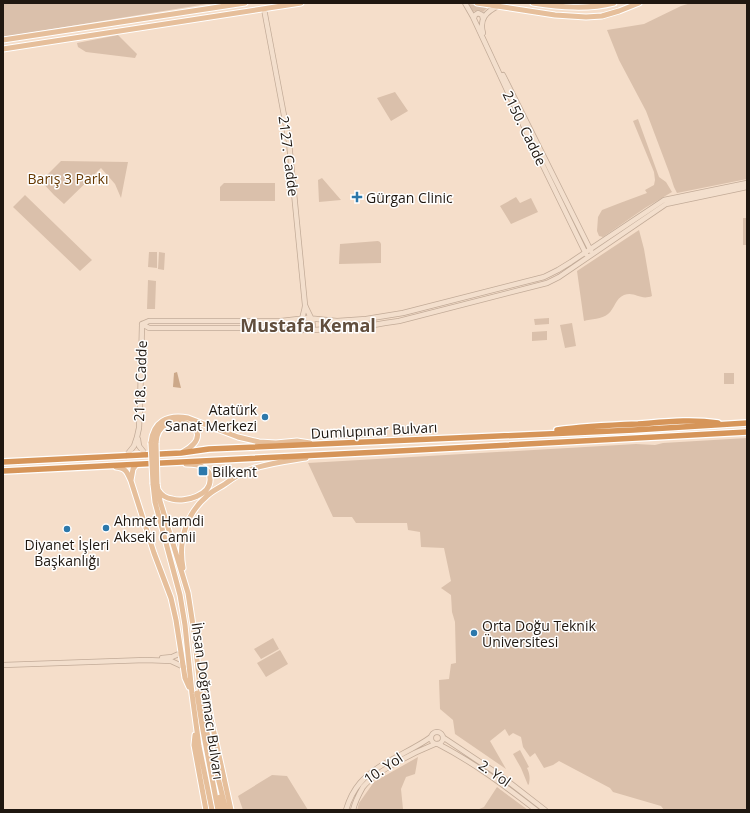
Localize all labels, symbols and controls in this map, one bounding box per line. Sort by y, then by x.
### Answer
street label: 2150. Cadde [499,87,551,169]
street label: 2127. Cadde [275,115,303,197]
park label: Barış 3 Parkı [28,169,108,188]
place label: Gürgan Clinic [366,188,453,207]
marker: Gürgan Clinic [351,191,363,203]
district label: Mustafa Kemal [240,313,376,337]
street label: 2118. Cadde [129,340,151,422]
place label: Atatürk Sanat Merkezi [165,400,258,435]
marker: Atatürk Sanat Merkezi [260,412,270,422]
street label: Dumlupınar Bulvarı [310,417,438,443]
place label: Bilkent [212,462,257,481]
marker: Bilkent [197,465,209,477]
place label: Ahmet Hamdi Akseki Camii [114,511,204,546]
marker: Ahmet Hamdi Akseki Camii [101,523,111,533]
marker: Diyanet İşleri Başkanlığı [62,524,72,534]
place label: Diyanet İşleri Başkanlığı [25,535,109,570]
place label: Orta Doğu Teknik Üniversitesi [482,616,596,651]
street label: İhsan Doğramacı Bulvarı [188,621,228,781]
marker: Orta Doğu Teknik Üniversitesi [469,628,479,638]
street label: 10. Yol [360,748,406,788]
street label: 2. Yol [475,755,515,791]

